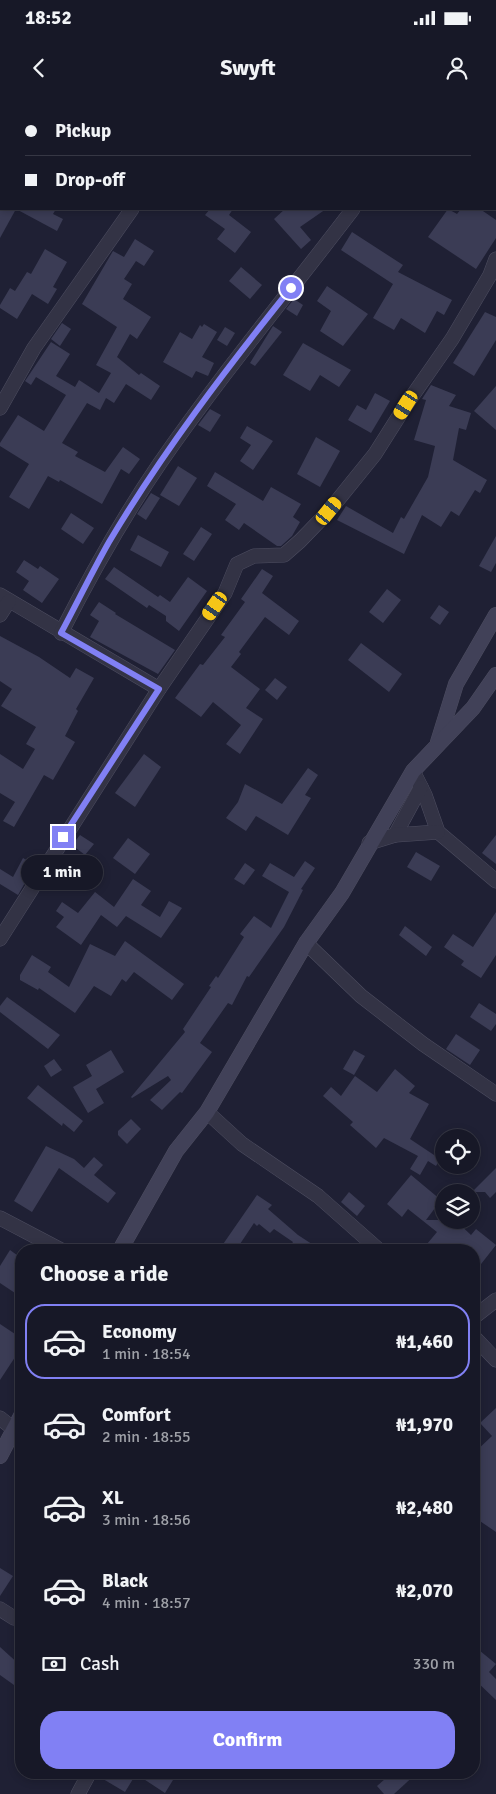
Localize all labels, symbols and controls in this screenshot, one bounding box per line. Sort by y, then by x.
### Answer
text: 18:52 [25,6,72,30]
icon: back [25,54,53,82]
text: Swyft [220,54,276,81]
icon: person [443,54,471,82]
text: Pickup [55,119,111,143]
text: Drop-off [55,168,125,192]
route start [280,277,302,299]
car [391,388,420,422]
car [313,495,344,527]
car [200,589,229,623]
route end [52,826,74,848]
callout: 1 min [22,854,104,890]
text: 1 min [43,862,81,882]
map controls [435,1129,480,1229]
button: locate [435,1129,480,1174]
button: layers [435,1184,480,1229]
text: Choose a ride [40,1260,168,1287]
icon: car [42,1319,87,1364]
text: Economy [102,1320,176,1344]
text: ₦1,460 [396,1330,453,1354]
text: 1 min · 18:54 [102,1344,191,1364]
icon: car [42,1402,87,1447]
text: Comfort [102,1403,171,1427]
text: ₦1,970 [396,1413,453,1437]
text: 2 min · 18:55 [102,1427,191,1447]
icon: car [42,1485,87,1530]
text: XL [102,1486,124,1510]
text: ₦2,480 [396,1496,453,1520]
text: 3 min · 18:56 [102,1510,191,1530]
icon: car [42,1568,87,1613]
text: Black [102,1569,148,1593]
text: ₦2,070 [396,1579,453,1603]
text: 4 min · 18:57 [102,1593,191,1613]
icon: cash [40,1650,68,1678]
text: Cash [80,1652,120,1676]
text: 330 m [413,1654,455,1674]
button: Confirm [40,1711,455,1769]

